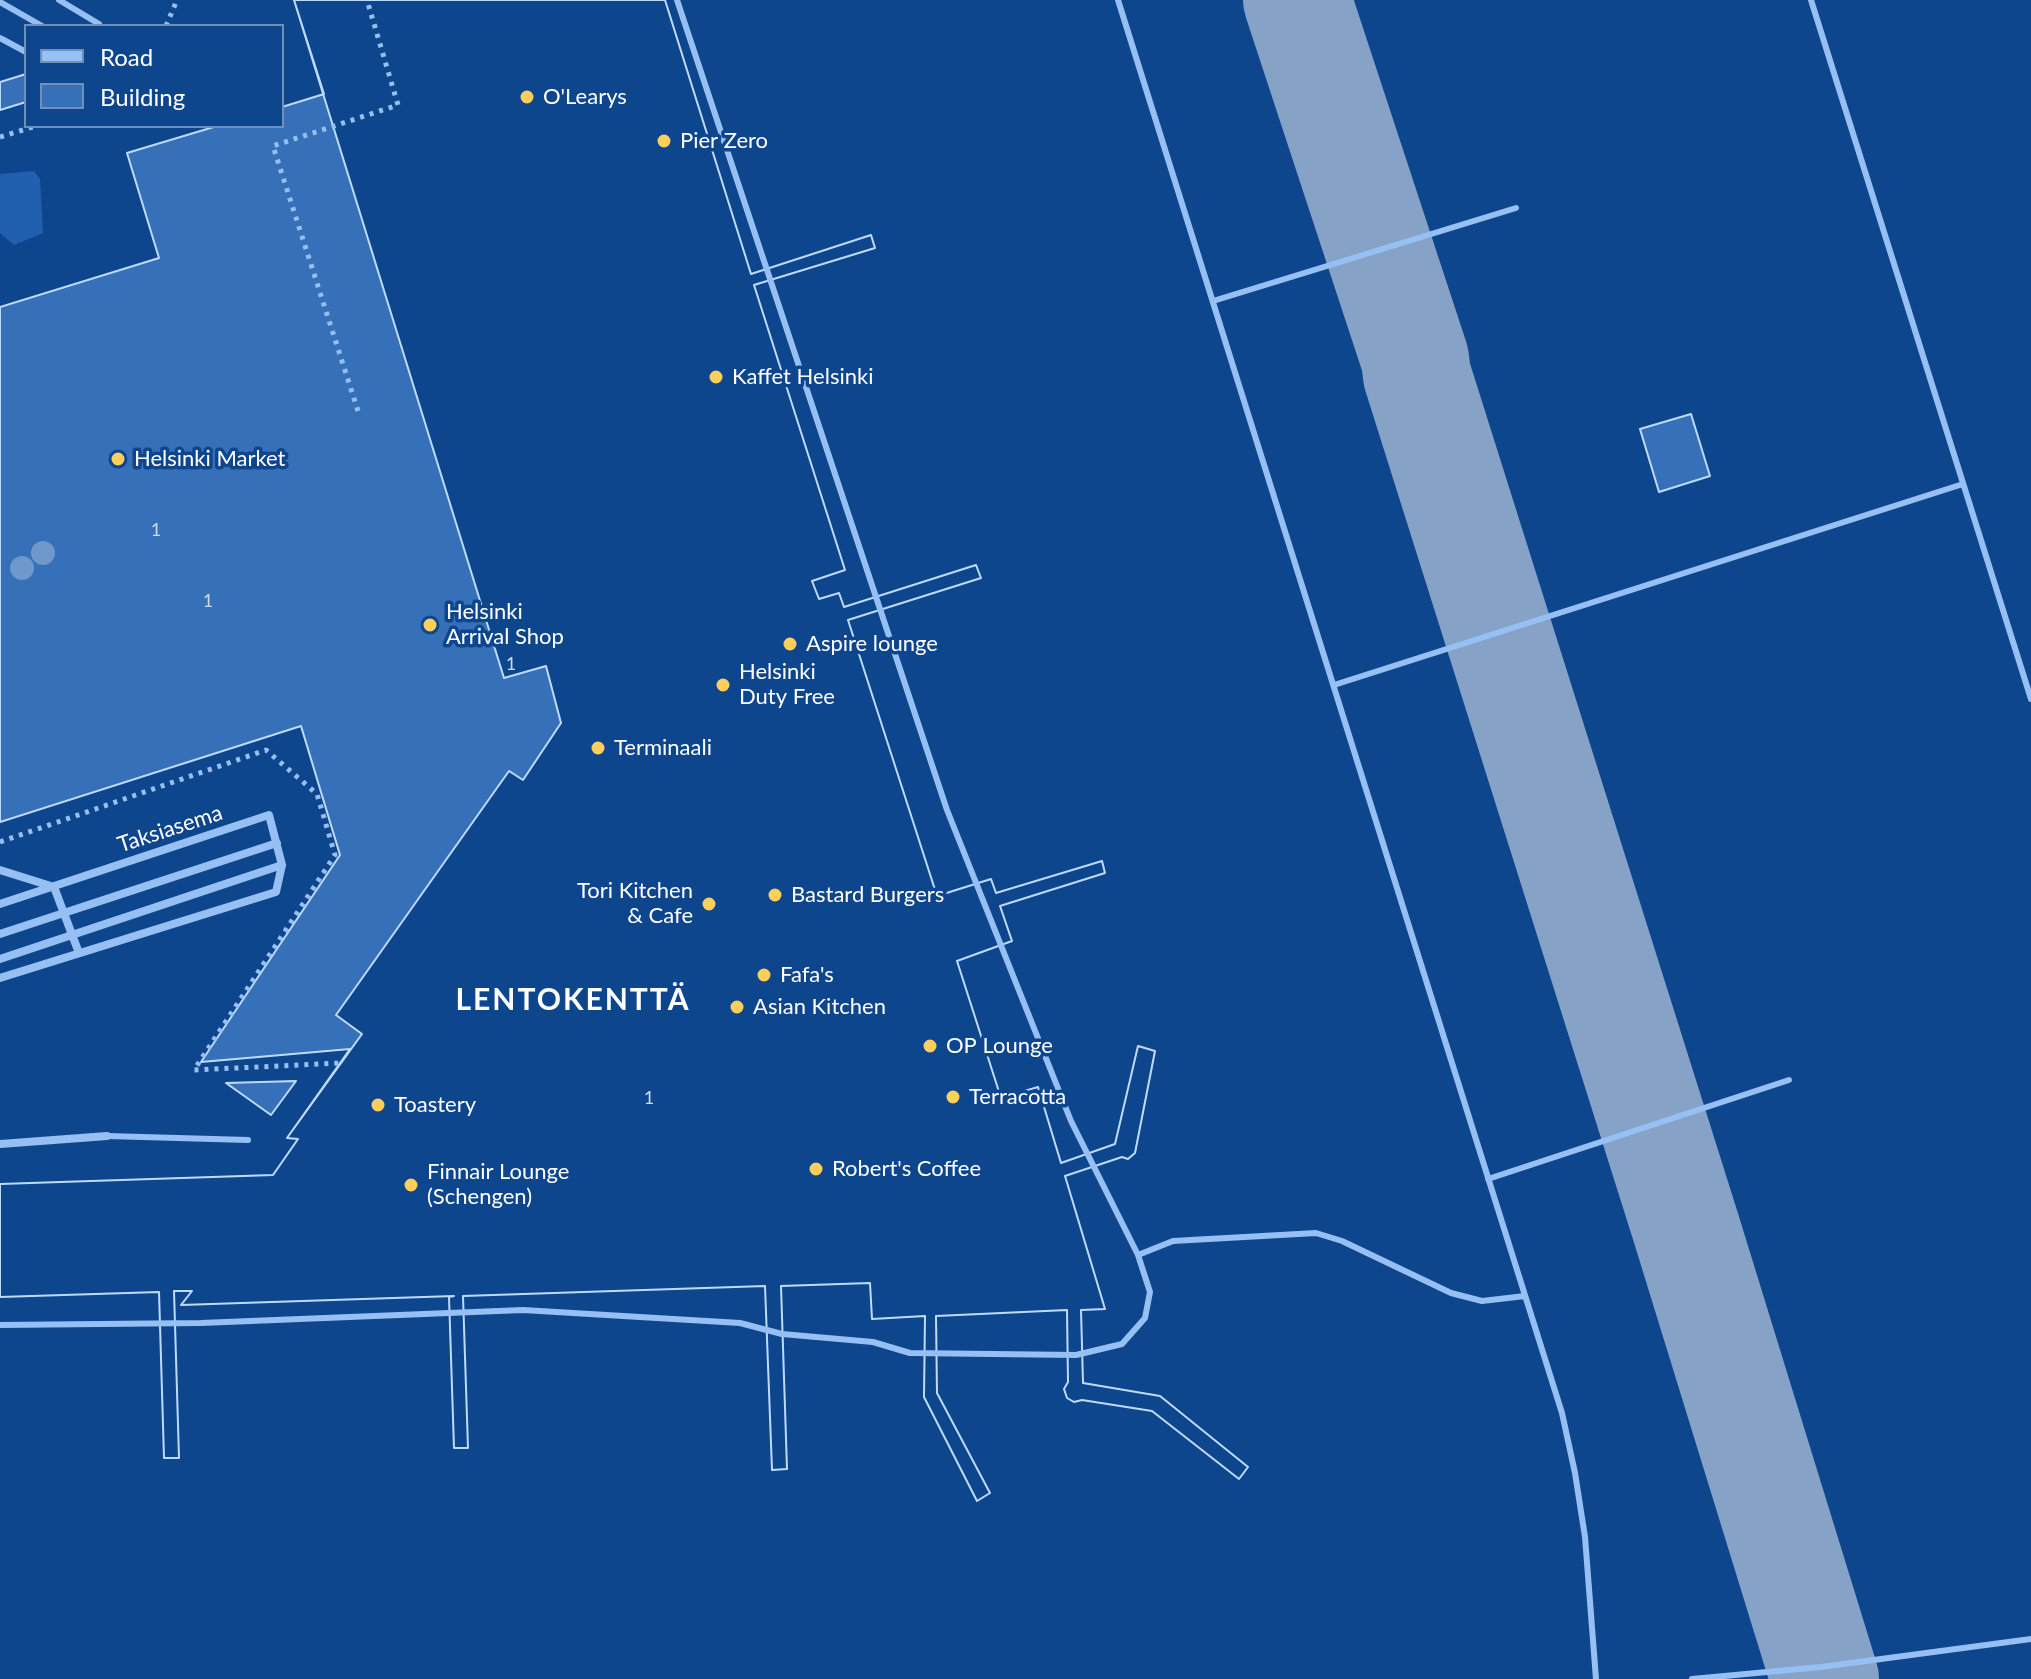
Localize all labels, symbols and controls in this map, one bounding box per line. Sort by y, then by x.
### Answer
legend [24,24,284,128]
text: Road [100,42,153,71]
text: Building [100,82,185,111]
place label: O'Learys [543,84,627,110]
marker: O'Learys [518,88,536,106]
place label: Pier Zero [680,128,768,154]
marker: Pier Zero [655,132,673,150]
place label: Kaffet Helsinki [732,364,873,390]
marker: Kaffet Helsinki [707,368,725,386]
place label: Helsinki Market [134,446,285,472]
marker: Helsinki Market [109,450,127,468]
house number: 1 [151,519,161,541]
house number: 1 [203,590,213,612]
place label: Helsinki Arrival Shop [446,599,564,650]
marker: Helsinki Arrival Shop [421,616,439,634]
place label: Aspire lounge [806,631,938,657]
marker: Aspire lounge [781,635,799,653]
house number: 1 [506,653,516,675]
place label: Helsinki Duty Free [739,659,835,710]
marker: Helsinki Duty Free [714,676,732,694]
place label: Terminaali [614,735,712,761]
marker: Terminaali [589,739,607,757]
street label: Taksiasema [114,800,226,858]
place label: Tori Kitchen & Cafe [577,878,693,930]
place label: Bastard Burgers [791,882,944,908]
marker: Bastard Burgers [766,886,784,904]
marker: Tori Kitchen & Cafe [700,895,718,913]
place label: Fafa's [780,962,834,988]
marker: Fafa's [755,966,773,984]
district label: LENTOKENTTÄ [455,982,691,1018]
place label: Asian Kitchen [753,994,886,1020]
marker: Asian Kitchen [728,998,746,1016]
place label: OP Lounge [946,1033,1053,1059]
marker: OP Lounge [921,1037,939,1055]
place label: Terracotta [969,1084,1066,1110]
house number: 1 [644,1087,654,1109]
marker: Terracotta [944,1088,962,1106]
place label: Toastery [394,1092,476,1118]
marker: Toastery [369,1096,387,1114]
place label: Robert's Coffee [832,1156,981,1182]
place label: Finnair Lounge (Schengen) [427,1159,569,1210]
marker: Robert's Coffee [807,1160,825,1178]
marker: Finnair Lounge (Schengen) [402,1176,420,1194]

